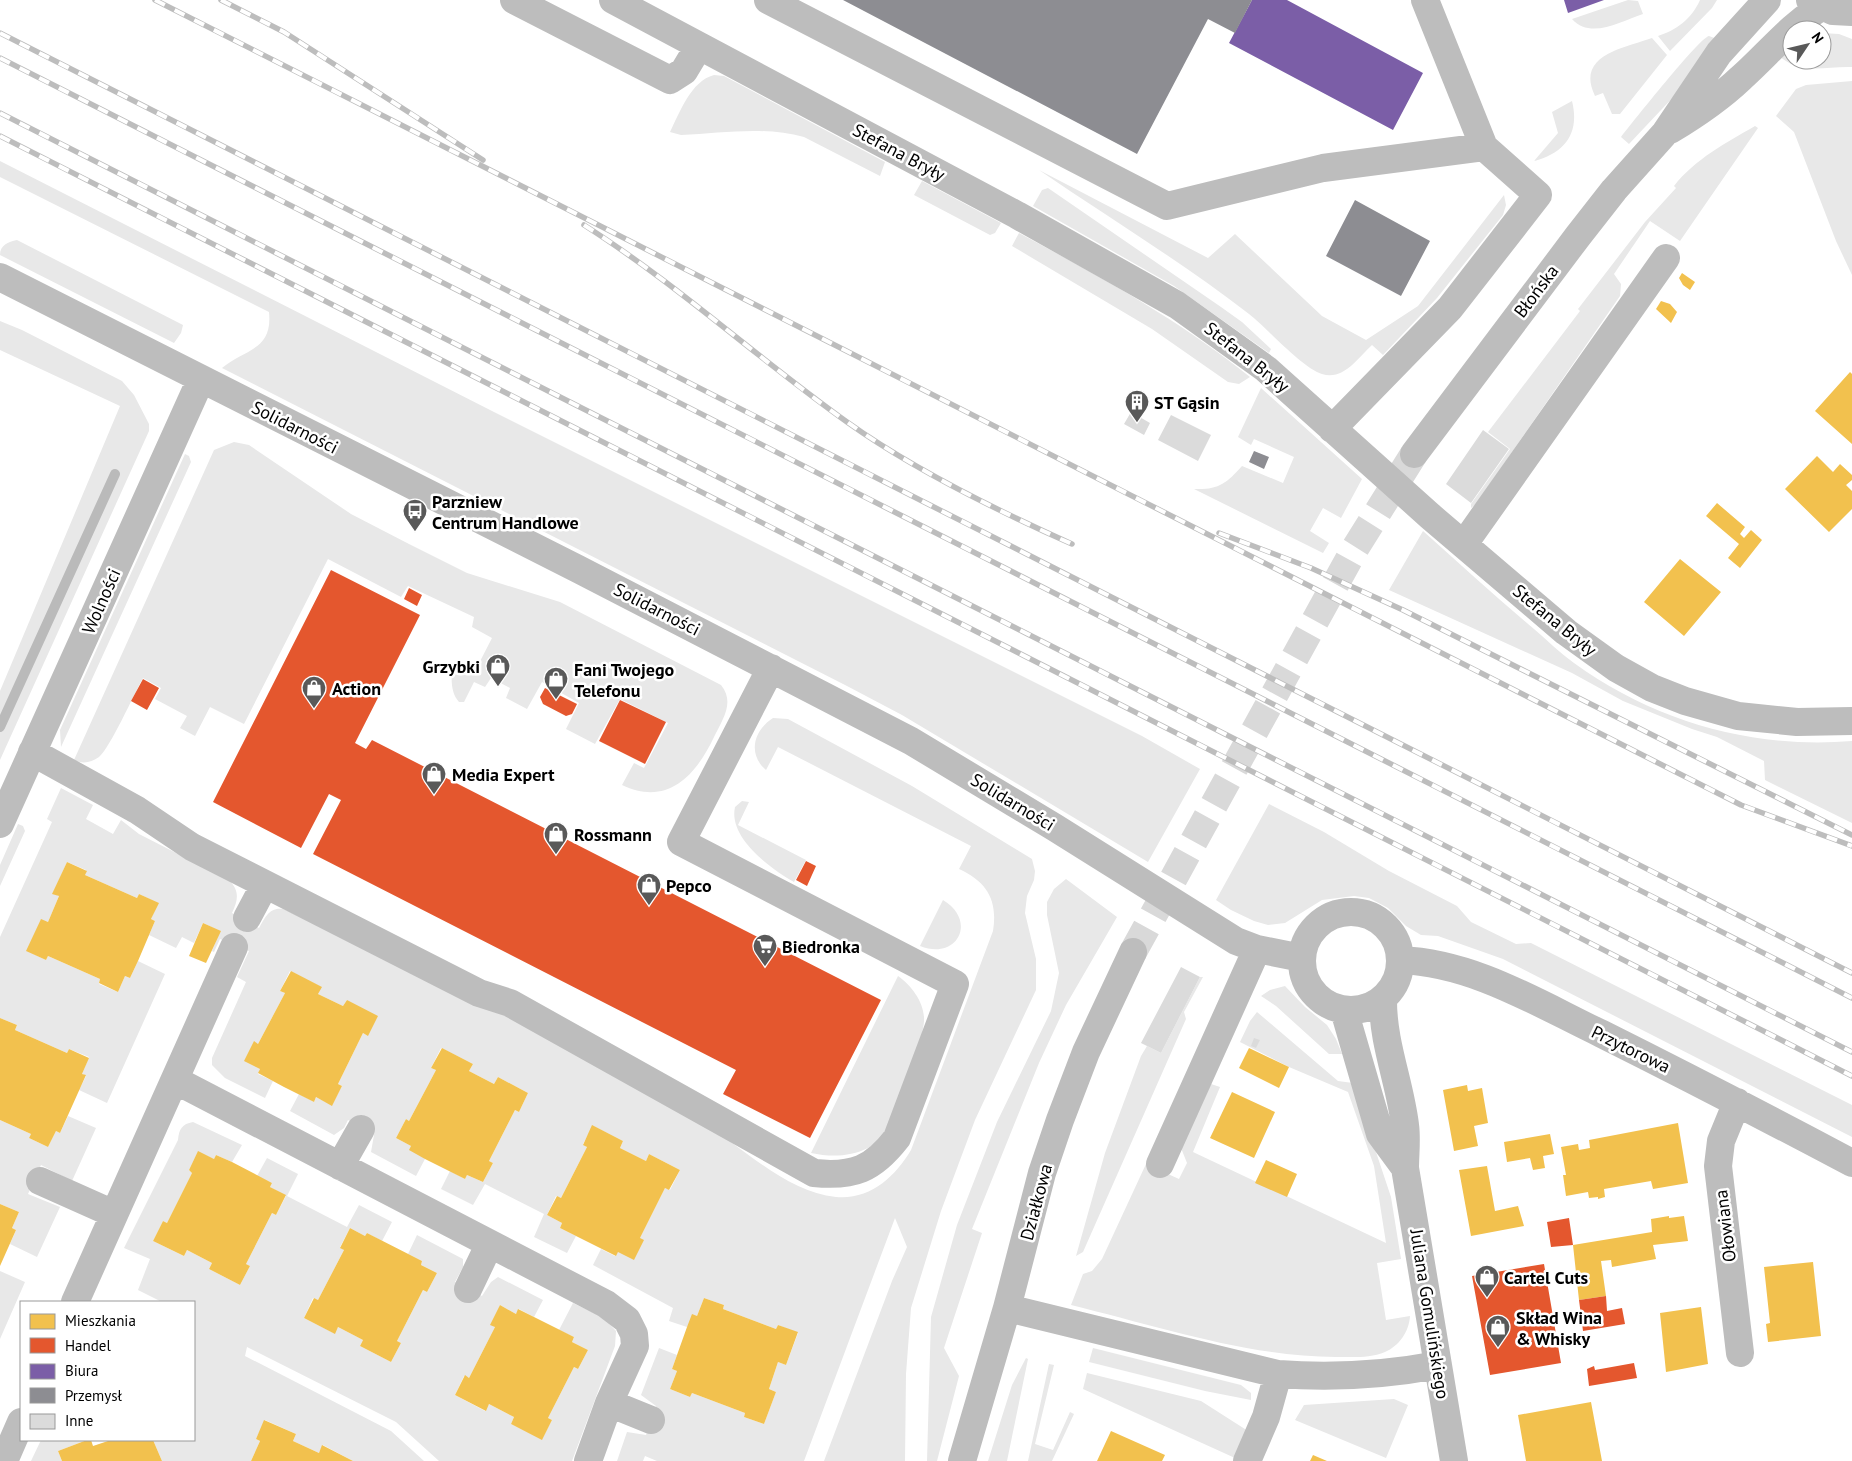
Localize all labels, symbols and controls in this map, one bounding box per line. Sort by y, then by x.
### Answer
north arrow [1782,20,1832,70]
text: N [1808,29,1828,46]
street label: Stefana Bryły [849,118,950,186]
street label: Błońska [1509,260,1563,322]
street label: Stefana Bryły [1200,317,1295,398]
building icon: ST Gąsin [1124,389,1150,423]
place label: ST Gąsin [1154,391,1220,414]
street label: Solidarności [248,395,342,459]
place label: Parzniew Centrum Handlowe [432,490,579,534]
bus stop icon: Parzniew Centrum Handlowe [402,498,428,532]
street label: Wolności [76,565,126,637]
street label: Solidarności [610,577,704,641]
street label: Stefana Bryły [1508,579,1602,661]
shop icon: Grzybki [485,653,511,687]
place label: Grzybki [423,655,480,678]
place label: Fani Twojego Telefonu [574,658,675,702]
shop icon: Fani Twojego Telefonu [543,666,569,700]
shop icon: Action [301,675,327,709]
place label: Action [332,677,381,700]
shop icon: Media Expert [421,761,447,795]
place label: Media Expert [452,763,555,786]
street label: Solidarności [967,768,1059,836]
shop icon: Rossmann [543,821,569,855]
place label: Rossmann [574,823,652,846]
shop icon: Pepco [636,872,662,906]
place label: Pepco [666,874,712,897]
supermarket icon: Biedronka [752,933,778,967]
place label: Biedronka [782,935,860,958]
street label: Przytorowa [1588,1020,1674,1078]
street label: Działkowa [1015,1161,1057,1243]
street label: Ołowiana [1709,1188,1741,1264]
street label: Juliana Gomulińskiego [1405,1226,1455,1401]
shop icon: Cartel Cuts [1474,1264,1500,1298]
place label: Cartel Cuts [1504,1266,1588,1289]
legend [20,1301,195,1441]
place label: Skład Wina & Whisky [1516,1306,1602,1350]
text: Mieszkania [65,1311,136,1330]
shop icon: Skład Wina & Whisky [1485,1314,1511,1348]
text: Handel [65,1336,111,1355]
text: Biura [65,1361,98,1380]
text: Przemysł [65,1386,123,1405]
text: Inne [65,1411,93,1430]

